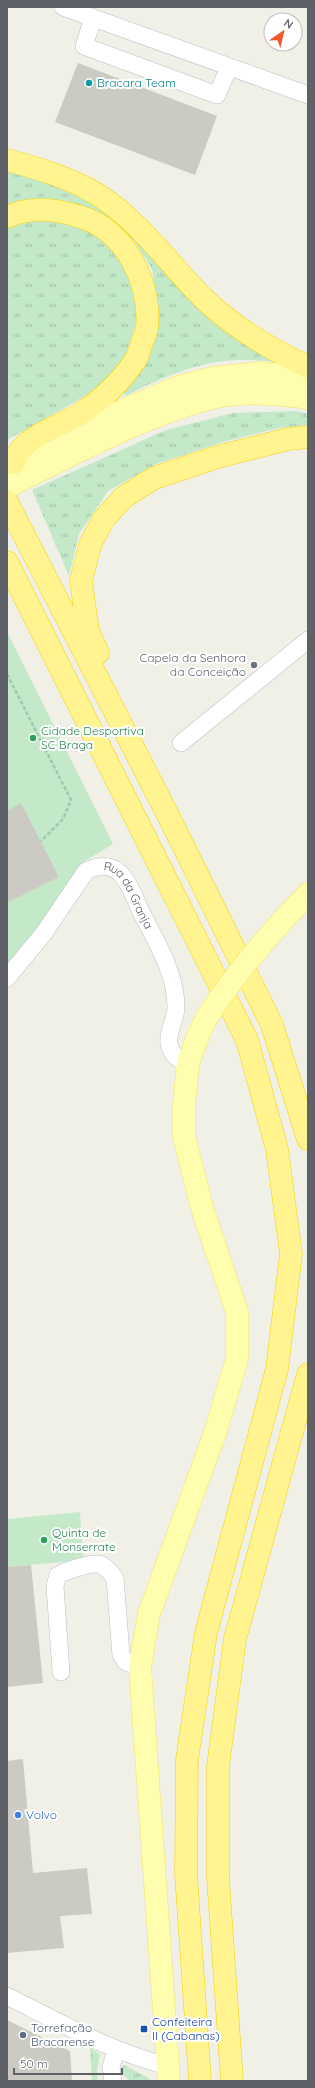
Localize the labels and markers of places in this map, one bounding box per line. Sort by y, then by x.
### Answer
place label: Bracara Team [97,75,176,90]
marker: Bracara Team [84,78,94,88]
place label: Capela da Senhora da Conceição [139,650,246,679]
marker: Capela da Senhora da Conceição [249,660,259,670]
place label: Cidade Desportiva SC Braga [41,723,144,752]
marker: Cidade Desportiva SC Braga [28,733,38,743]
place label: Quinta de Monserrate [52,1525,116,1554]
marker: Quinta de Monserrate [39,1535,49,1545]
place label: Volvo [26,1807,57,1822]
marker: Volvo [13,1810,23,1820]
place label: Confeiteira II (Cabanas) [152,2014,220,2043]
place label: Torrefação Bracarense [31,2020,95,2049]
marker: Confeiteira II (Cabanas) [139,2024,149,2034]
marker: Torrefação Bracarense [18,2030,28,2040]

